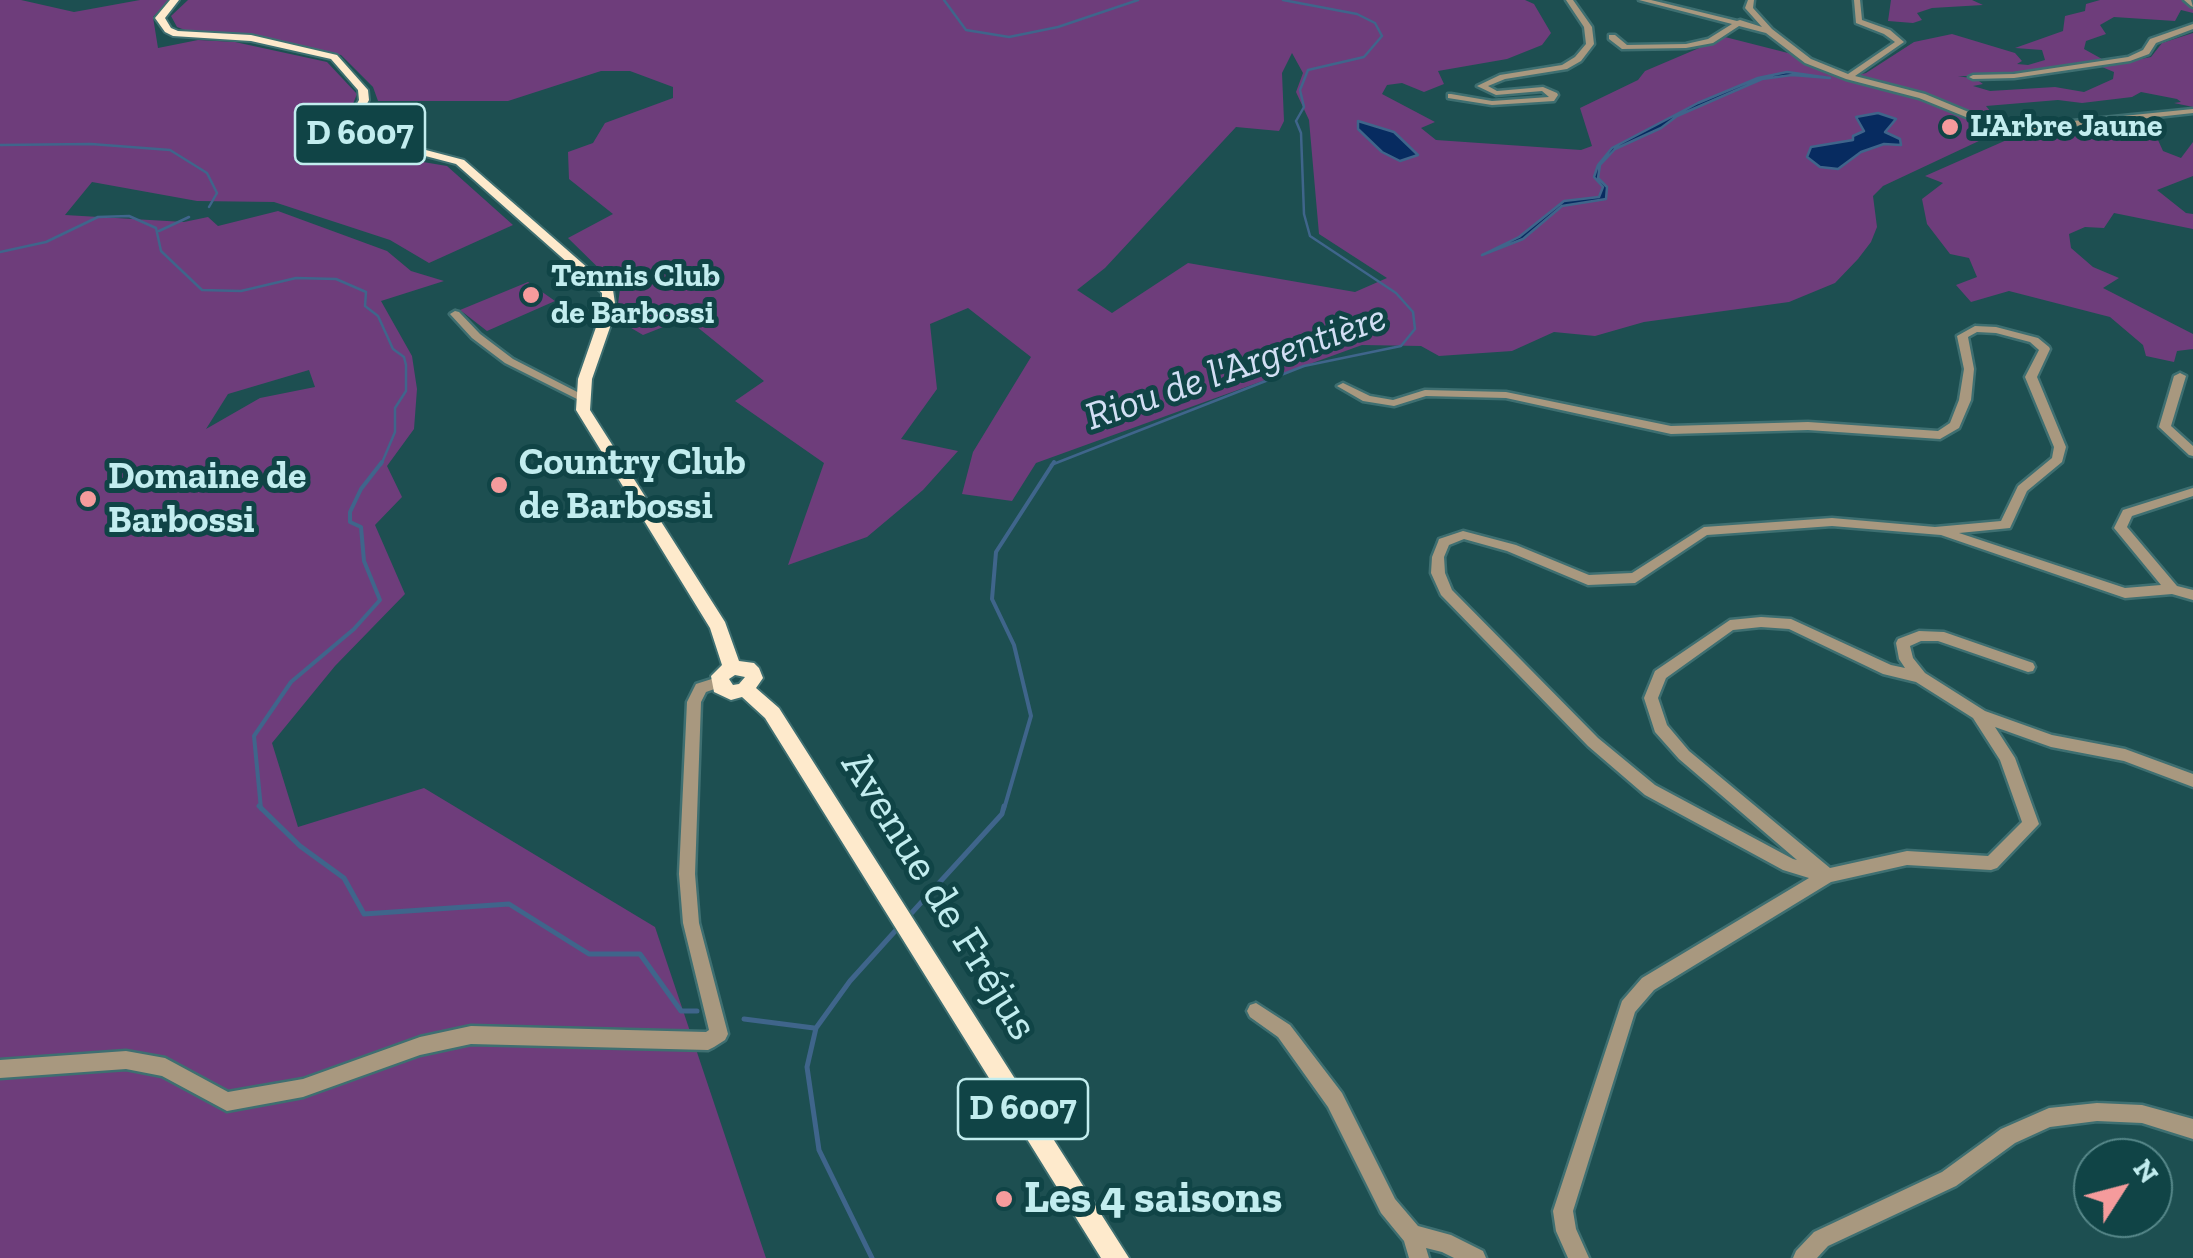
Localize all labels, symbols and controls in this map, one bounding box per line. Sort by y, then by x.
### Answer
road number: D 6007 [295,104,425,164]
place label: L'Arbre Jaune [1970,108,2162,146]
marker: L'Arbre Jaune [1939,116,1961,138]
place label: Tennis Club de Barbossi [551,258,720,333]
marker: Tennis Club de Barbossi [520,284,542,306]
water label: Riou de l'Argentière [1079,294,1393,442]
place label: Country Club de Barbossi [519,440,746,530]
place label: Domaine de Barbossi [108,454,306,544]
marker: Country Club de Barbossi [488,474,510,496]
marker: Domaine de Barbossi [77,488,99,510]
street label: Avenue de Fréjus [829,742,1049,1050]
road number: D 6007 [958,1079,1088,1139]
north arrow [2073,1138,2173,1238]
text: N [2126,1153,2166,1190]
place label: Les 4 saisons [1024,1172,1282,1226]
marker: Les 4 saisons [993,1188,1015,1210]

